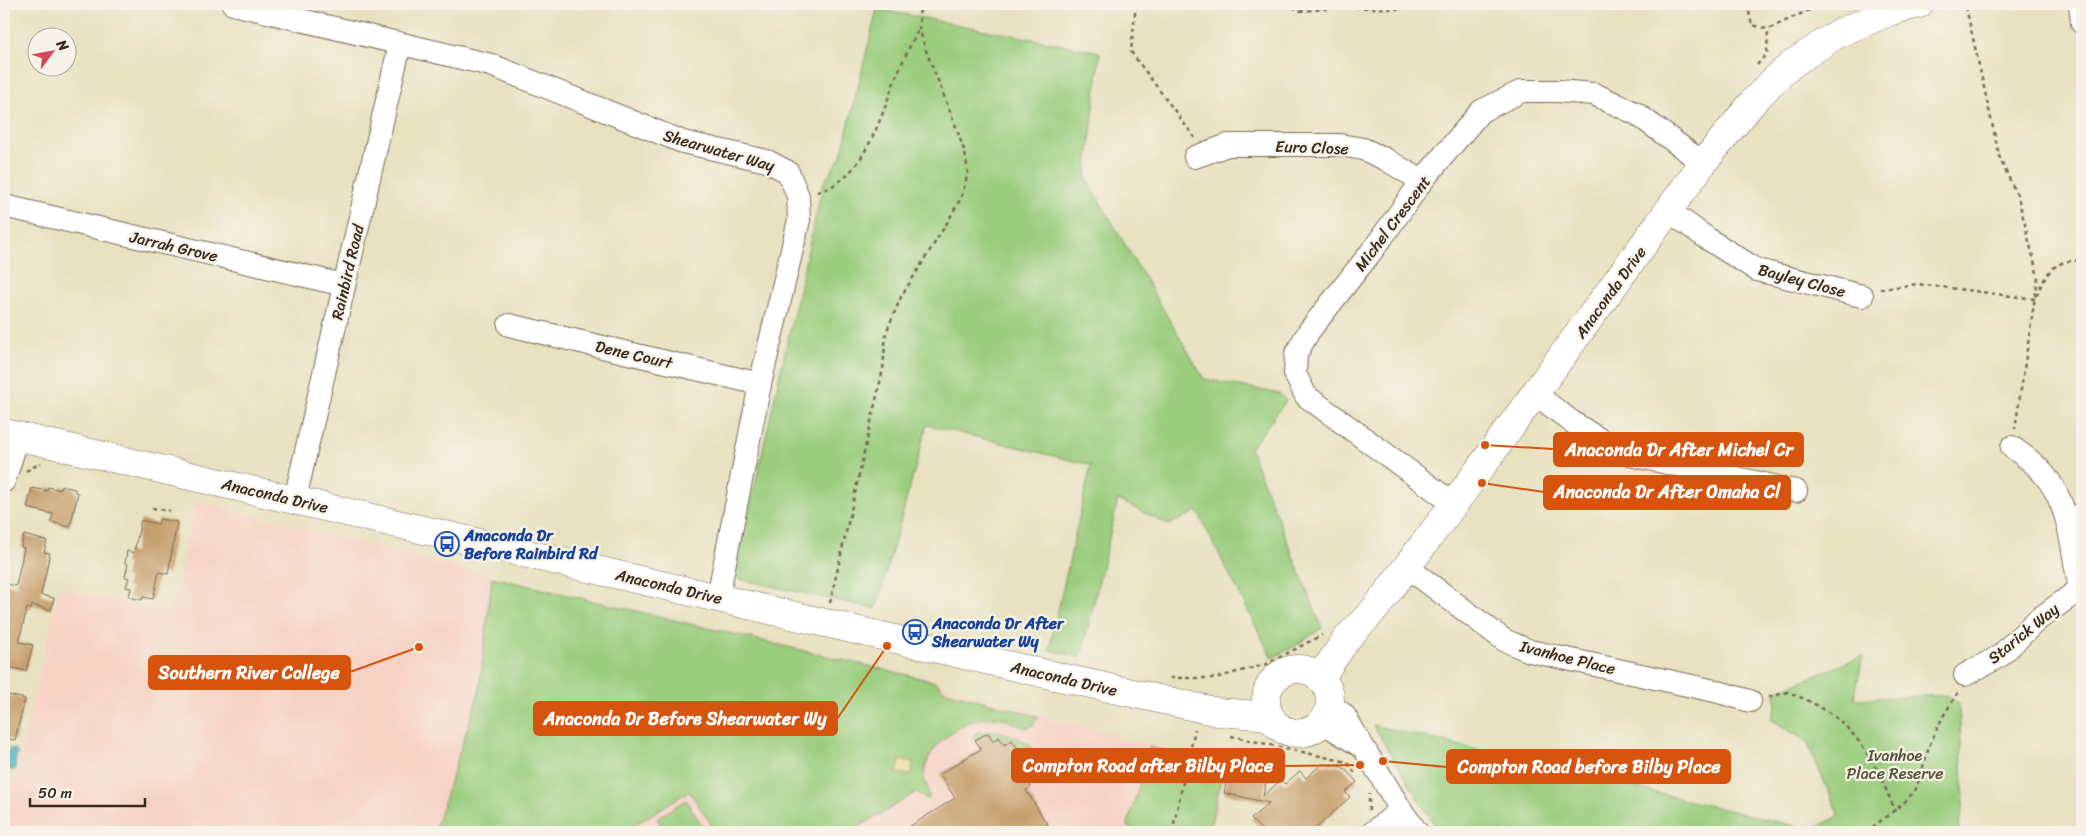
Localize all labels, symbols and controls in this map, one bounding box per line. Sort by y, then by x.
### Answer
north arrow [28,28,78,78]
text: N [49,34,76,56]
street label: Shearwater Way [660,121,779,180]
street label: Euro Close [1275,132,1349,163]
street label: Michel Crescent [1346,169,1438,278]
street label: Rainbird Road [322,220,373,323]
street label: Jarrah Grove [126,222,221,271]
street label: Anaconda Drive [1566,240,1654,346]
street label: Bayley Close [1755,255,1849,306]
street label: Dene Court [592,332,676,378]
callout: Anaconda Dr After Michel Cr [1554,433,1803,466]
text: Anaconda Dr After Michel Cr [1564,434,1795,466]
street label: Anaconda Drive [218,469,331,522]
callout: Anaconda Dr After Omaha Cl [1544,476,1790,509]
text: Anaconda Dr After Omaha Cl [1553,476,1781,508]
place label: Anaconda Dr Before Rainbird Rd [463,521,599,568]
bus stop icon: Anaconda Dr Before Rainbird Rd [434,531,460,557]
street label: Anaconda Drive [612,560,725,613]
street label: Starick Way [1981,595,2066,672]
place label: Anaconda Dr After Shearwater Wy [931,609,1065,656]
bus stop icon: Anaconda Dr After Shearwater Wy [902,619,928,645]
street label: Ivanhoe Place [1516,631,1619,683]
street label: Anaconda Drive [1007,652,1120,705]
callout: Southern River College [149,656,350,689]
text: Southern River College [157,657,340,689]
callout: Anaconda Dr Before Shearwater Wy [534,702,837,735]
text: Anaconda Dr Before Shearwater Wy [542,703,827,735]
park label: Ivanhoe Place Reserve [1846,741,1944,788]
callout: Compton Road after Bilby Place [1012,749,1284,782]
text: Compton Road after Bilby Place [1022,750,1274,782]
callout: Compton Road before Bilby Place [1447,750,1730,783]
text: Compton Road before Bilby Place [1457,751,1721,783]
scale bar [30,776,145,808]
text: 50 m [38,780,73,806]

